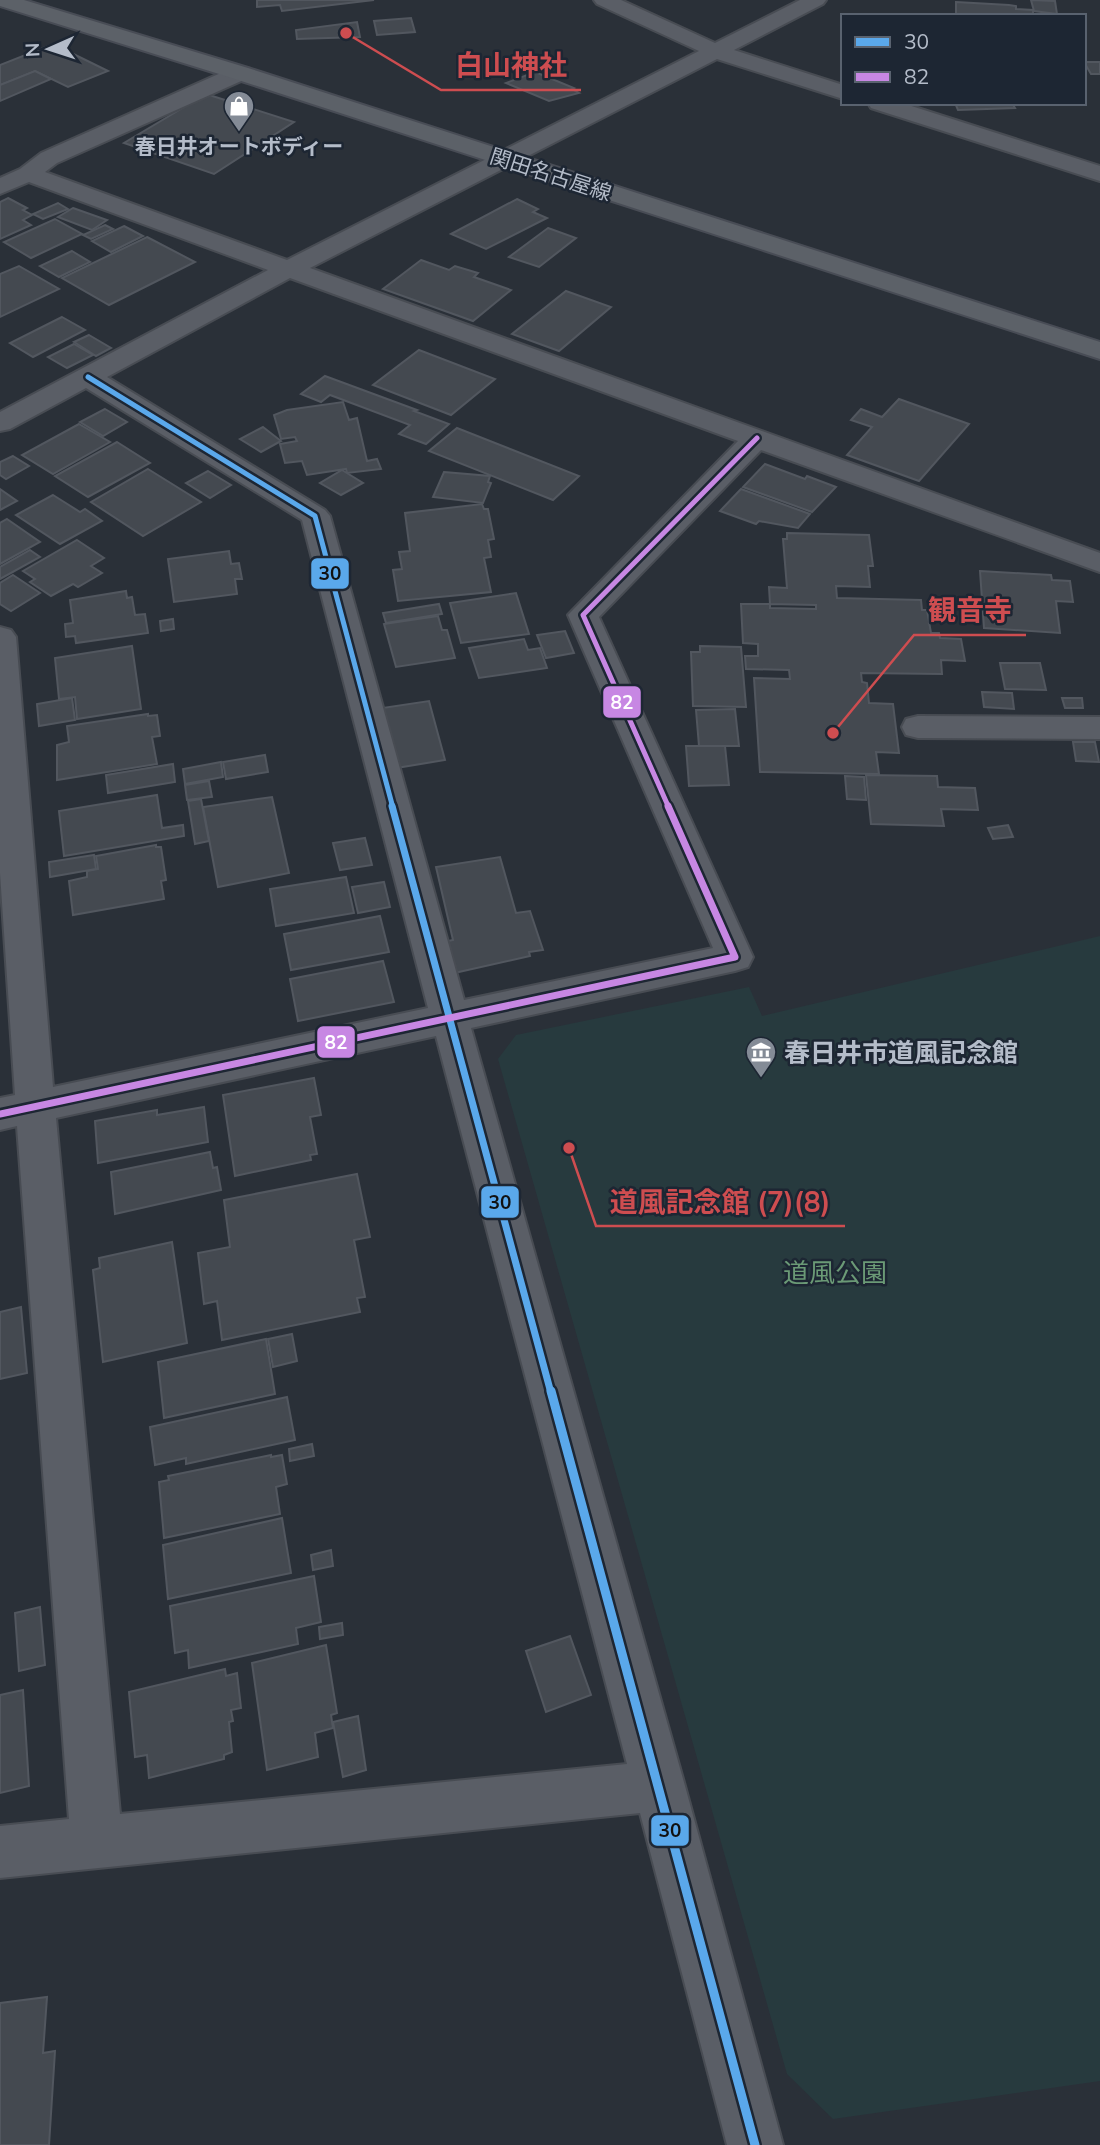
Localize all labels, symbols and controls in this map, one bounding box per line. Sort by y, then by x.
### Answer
north arrow [14,14,84,84]
legend [841,14,1086,105]
text: 30 [904,28,929,54]
callout: 白山神社 [441,41,581,90]
text: N [20,42,44,58]
text: 白山神社 [455,47,567,82]
text: 82 [904,63,929,89]
shop icon: 春日井オートボディー [222,89,256,133]
place label: 春日井オートボディー [135,133,343,159]
street label: 関田名古屋線 [487,142,615,206]
line badge: 30 [310,557,350,590]
text: 30 [319,561,341,585]
callout: 観音寺 [914,586,1026,635]
text: 観音寺 [928,592,1012,627]
line badge: 82 [602,685,642,719]
text: 82 [611,690,633,714]
line badge: 82 [316,1025,356,1059]
text: 82 [325,1030,347,1054]
museum icon: 春日井市道風記念館 [744,1035,778,1079]
place label: 春日井市道風記念館 [784,1036,1018,1069]
callout: 道風記念館 (7)(8) [596,1177,845,1226]
text: 道風記念館 (7)(8) [609,1184,831,1219]
line badge: 30 [480,1185,520,1219]
text: 30 [489,1190,511,1214]
park label: 道風公園 [783,1256,887,1289]
line badge: 30 [650,1814,690,1847]
text: 30 [659,1818,681,1842]

